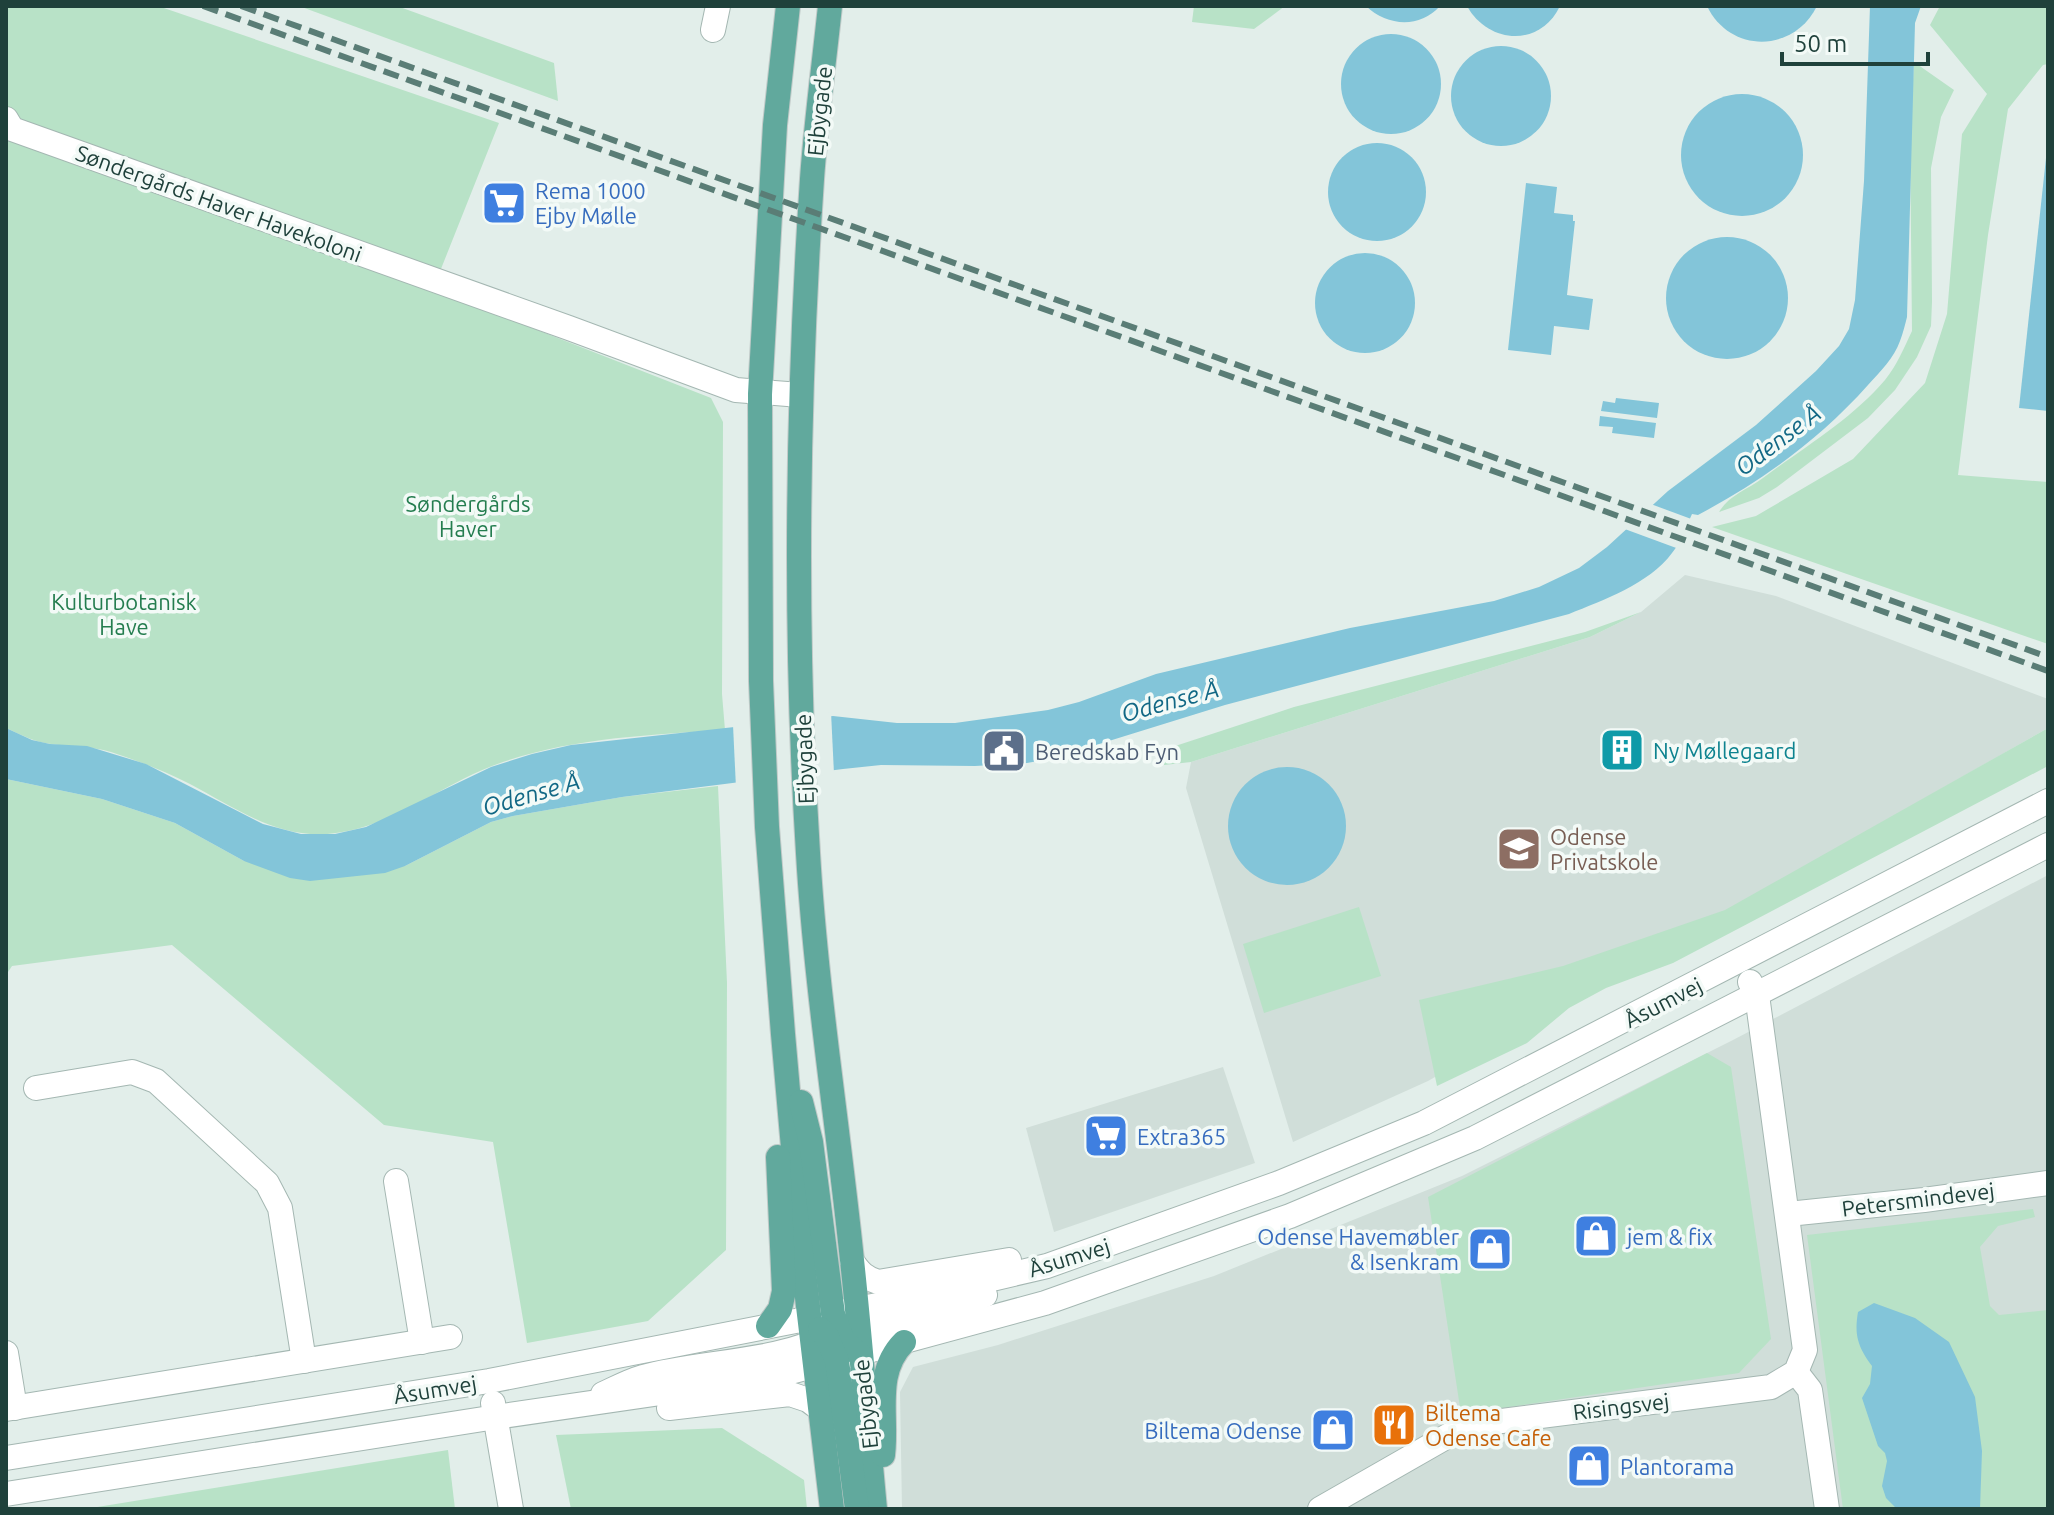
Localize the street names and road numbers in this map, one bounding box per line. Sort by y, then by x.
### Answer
street label: Ejbygade [802,65,836,157]
street label: Søndergårds Haver Havekoloni [73,140,365,266]
street label: Ejbygade [790,714,818,804]
street label: Åsumvej [1620,972,1706,1032]
street label: Petersmindevej [1840,1177,1996,1221]
street label: Åsumvej [1025,1233,1113,1281]
street label: Ejbygade [848,1358,882,1450]
street label: Åsumvej [392,1370,478,1408]
street label: Risingsvej [1571,1388,1671,1424]

